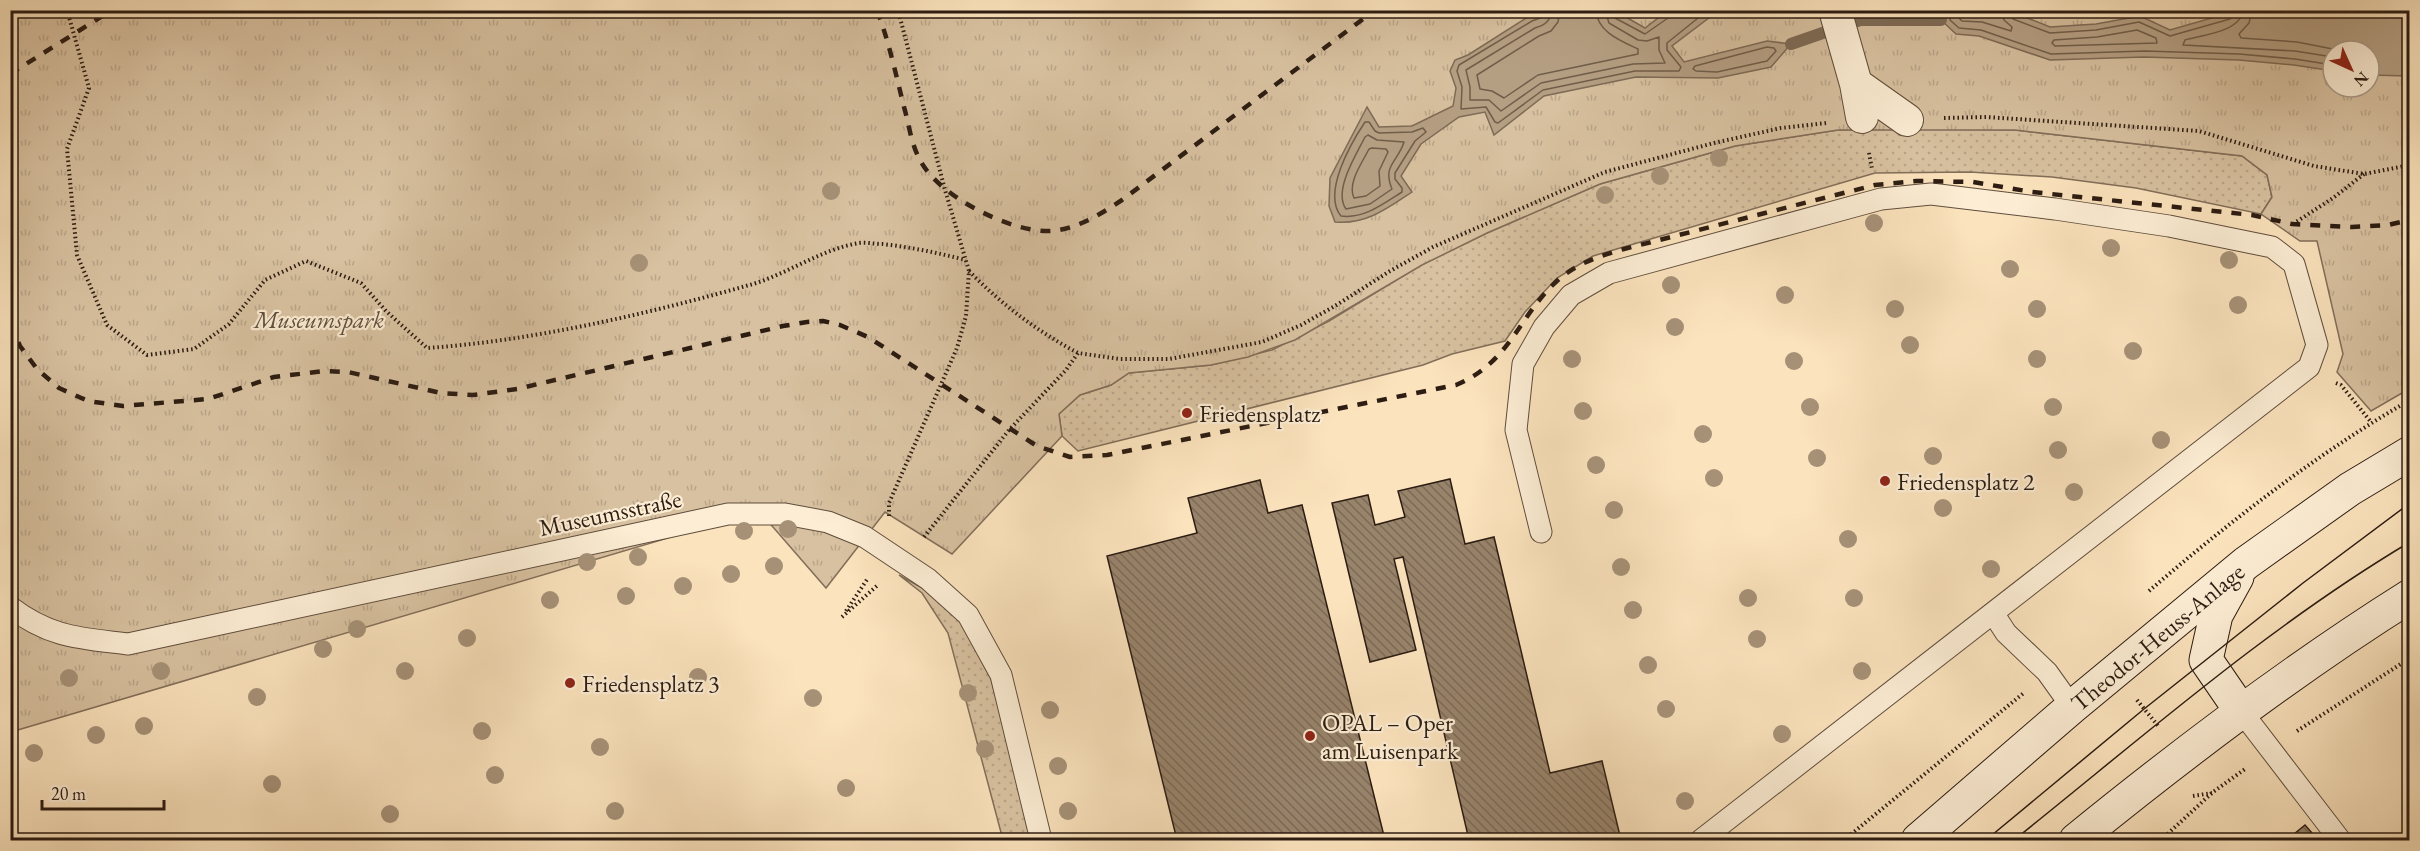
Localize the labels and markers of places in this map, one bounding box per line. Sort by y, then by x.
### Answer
place label: Friedensplatz [1199,398,1320,429]
marker: Friedensplatz [1180,406,1194,420]
place label: Friedensplatz 2 [1897,466,2035,497]
marker: Friedensplatz 2 [1878,474,1892,488]
place label: Friedensplatz 3 [582,668,720,699]
marker: Friedensplatz 3 [563,676,577,690]
place label: OPAL – Oper am Luisenpark [1322,707,1459,766]
marker: OPAL – Oper am Luisenpark [1303,729,1317,743]

